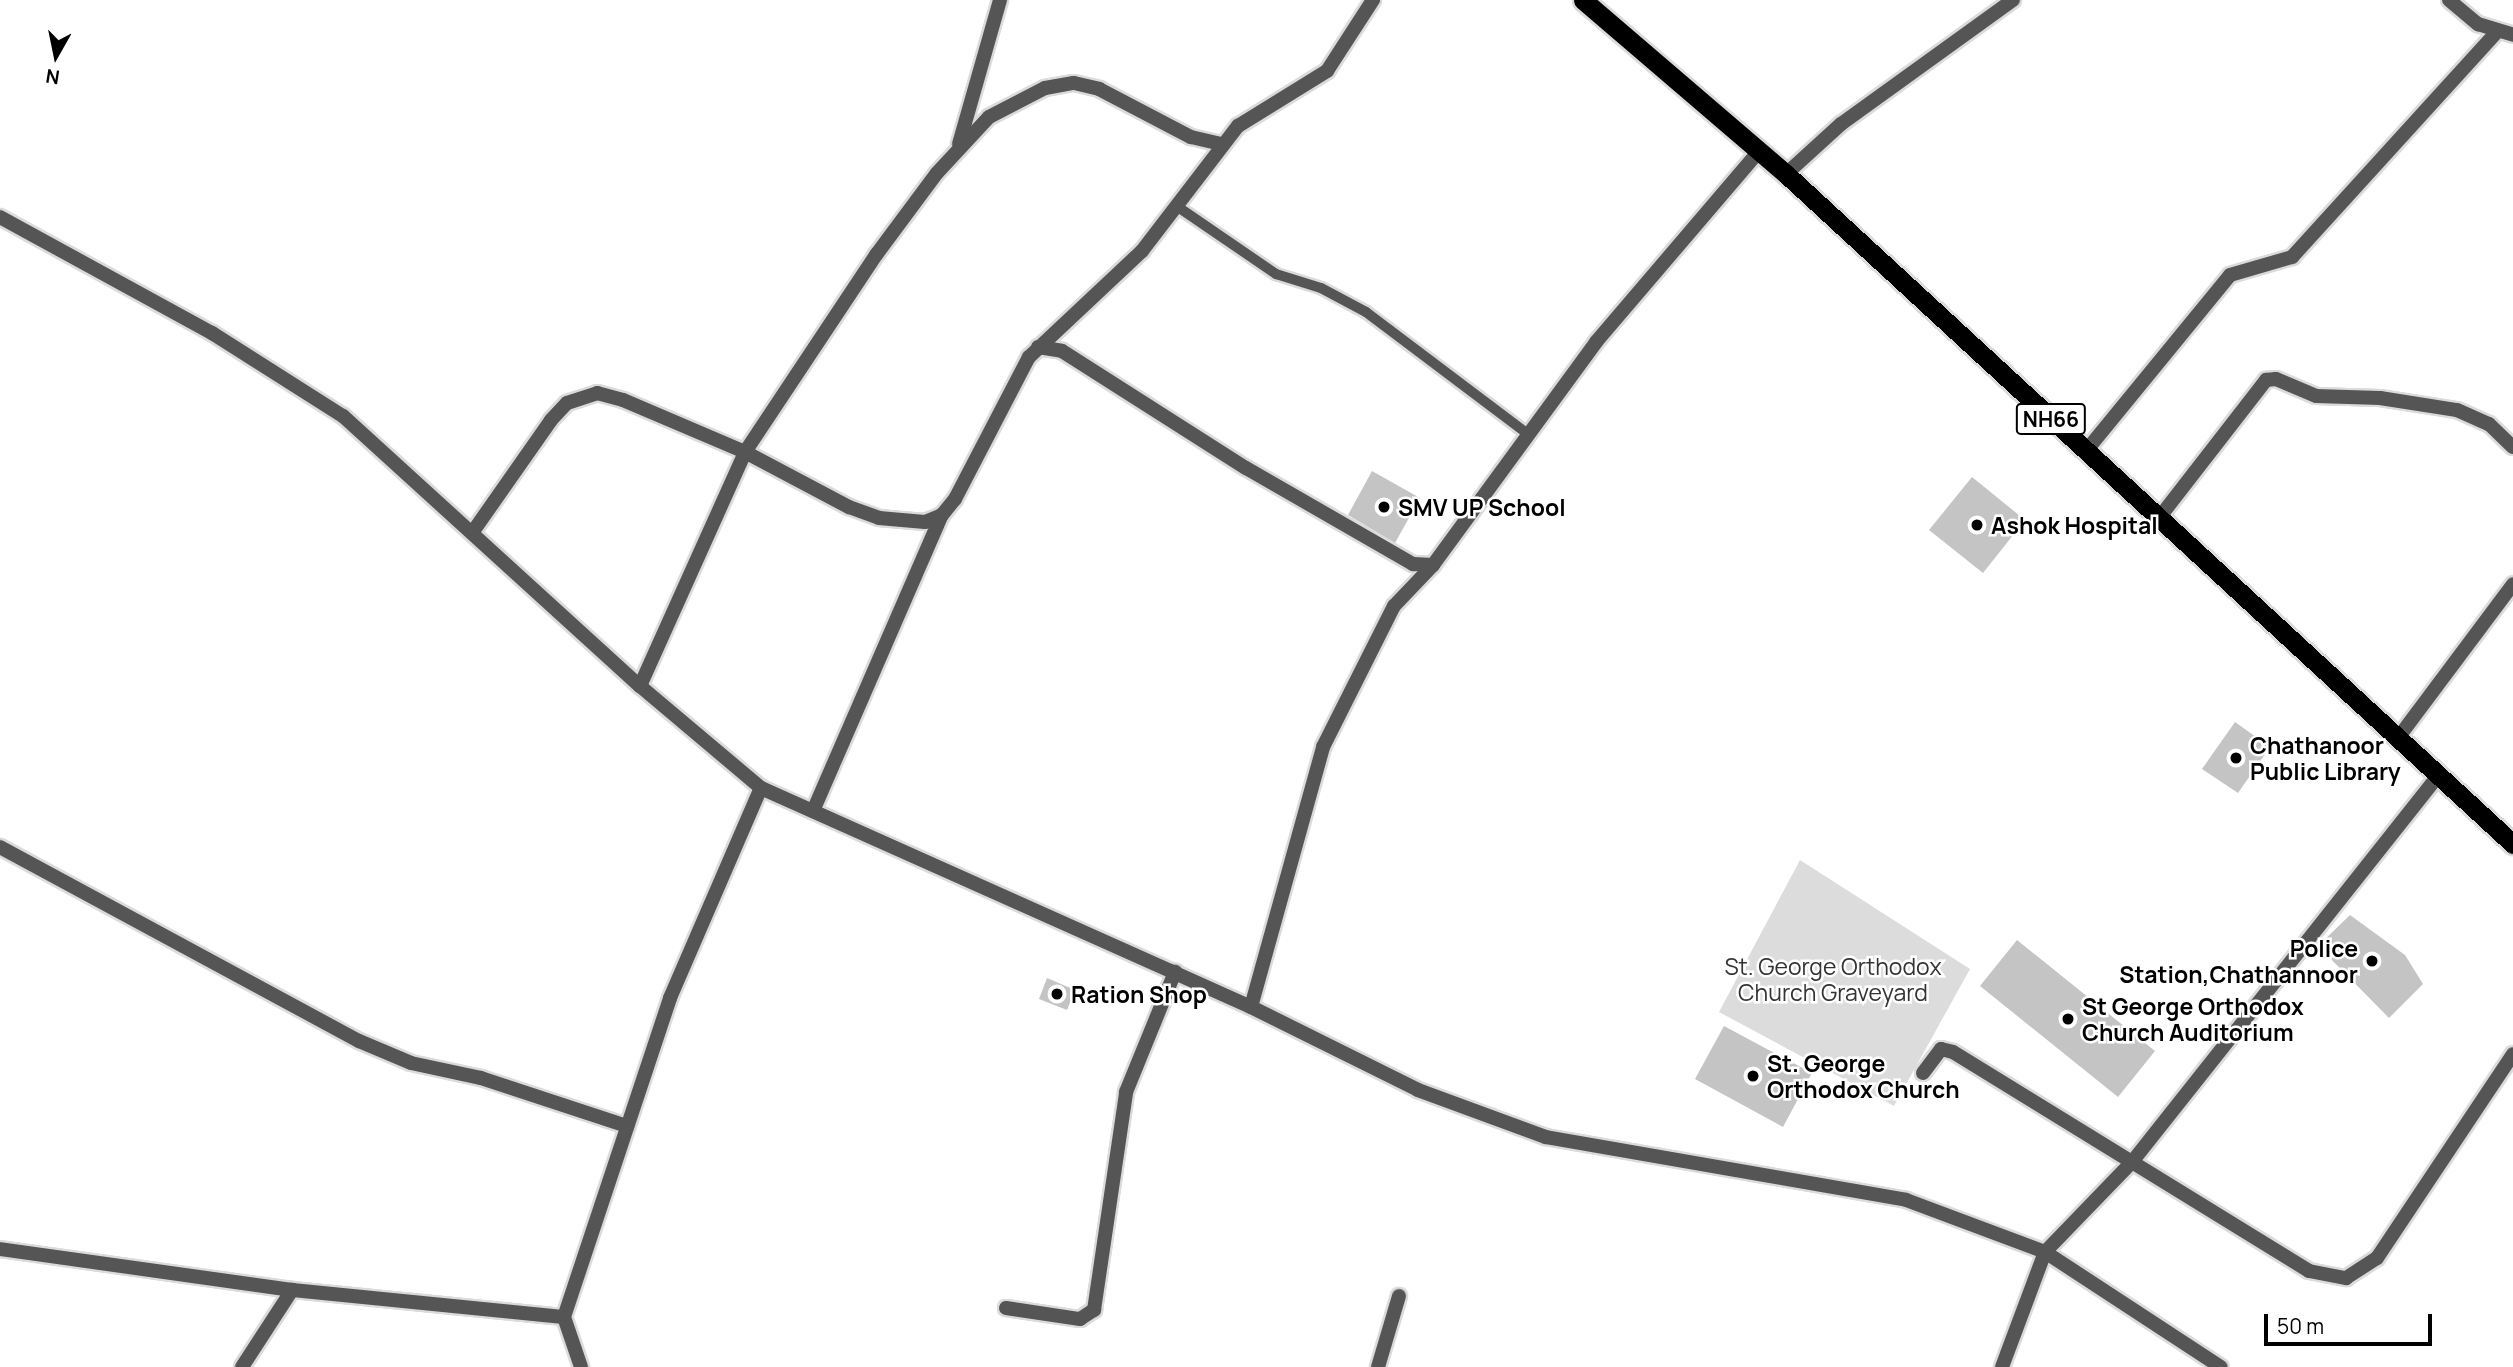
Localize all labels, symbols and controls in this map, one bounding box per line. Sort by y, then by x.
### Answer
north arrow [21,21,91,91]
text: N [44,63,61,91]
road number: NH66 [2014,402,2088,436]
place label: SMV UP School [1398,493,1566,521]
marker: SMV UP School [1376,499,1392,515]
place label: Ashok Hospital [1991,511,2158,539]
marker: Ashok Hospital [1969,517,1985,533]
place label: Chathanoor Public Library [2250,731,2401,785]
marker: Chathanoor Public Library [2228,750,2244,766]
place label: Police Station,Chathannoor [2119,934,2358,988]
park label: St. George Orthodox Church Graveyard [1724,952,1942,1006]
marker: Police Station,Chathannoor [2364,953,2380,969]
place label: Ration Shop [1071,980,1207,1008]
marker: Ration Shop [1049,986,1065,1002]
place label: St George Orthodox Church Auditorium [2082,992,2304,1046]
marker: St George Orthodox Church Auditorium [2060,1011,2076,1027]
place label: St. George Orthodox Church [1767,1049,1960,1103]
marker: St. George Orthodox Church [1745,1068,1761,1084]
scale bar [2268,1300,2436,1344]
text: 50 m [2277,1312,2324,1340]

